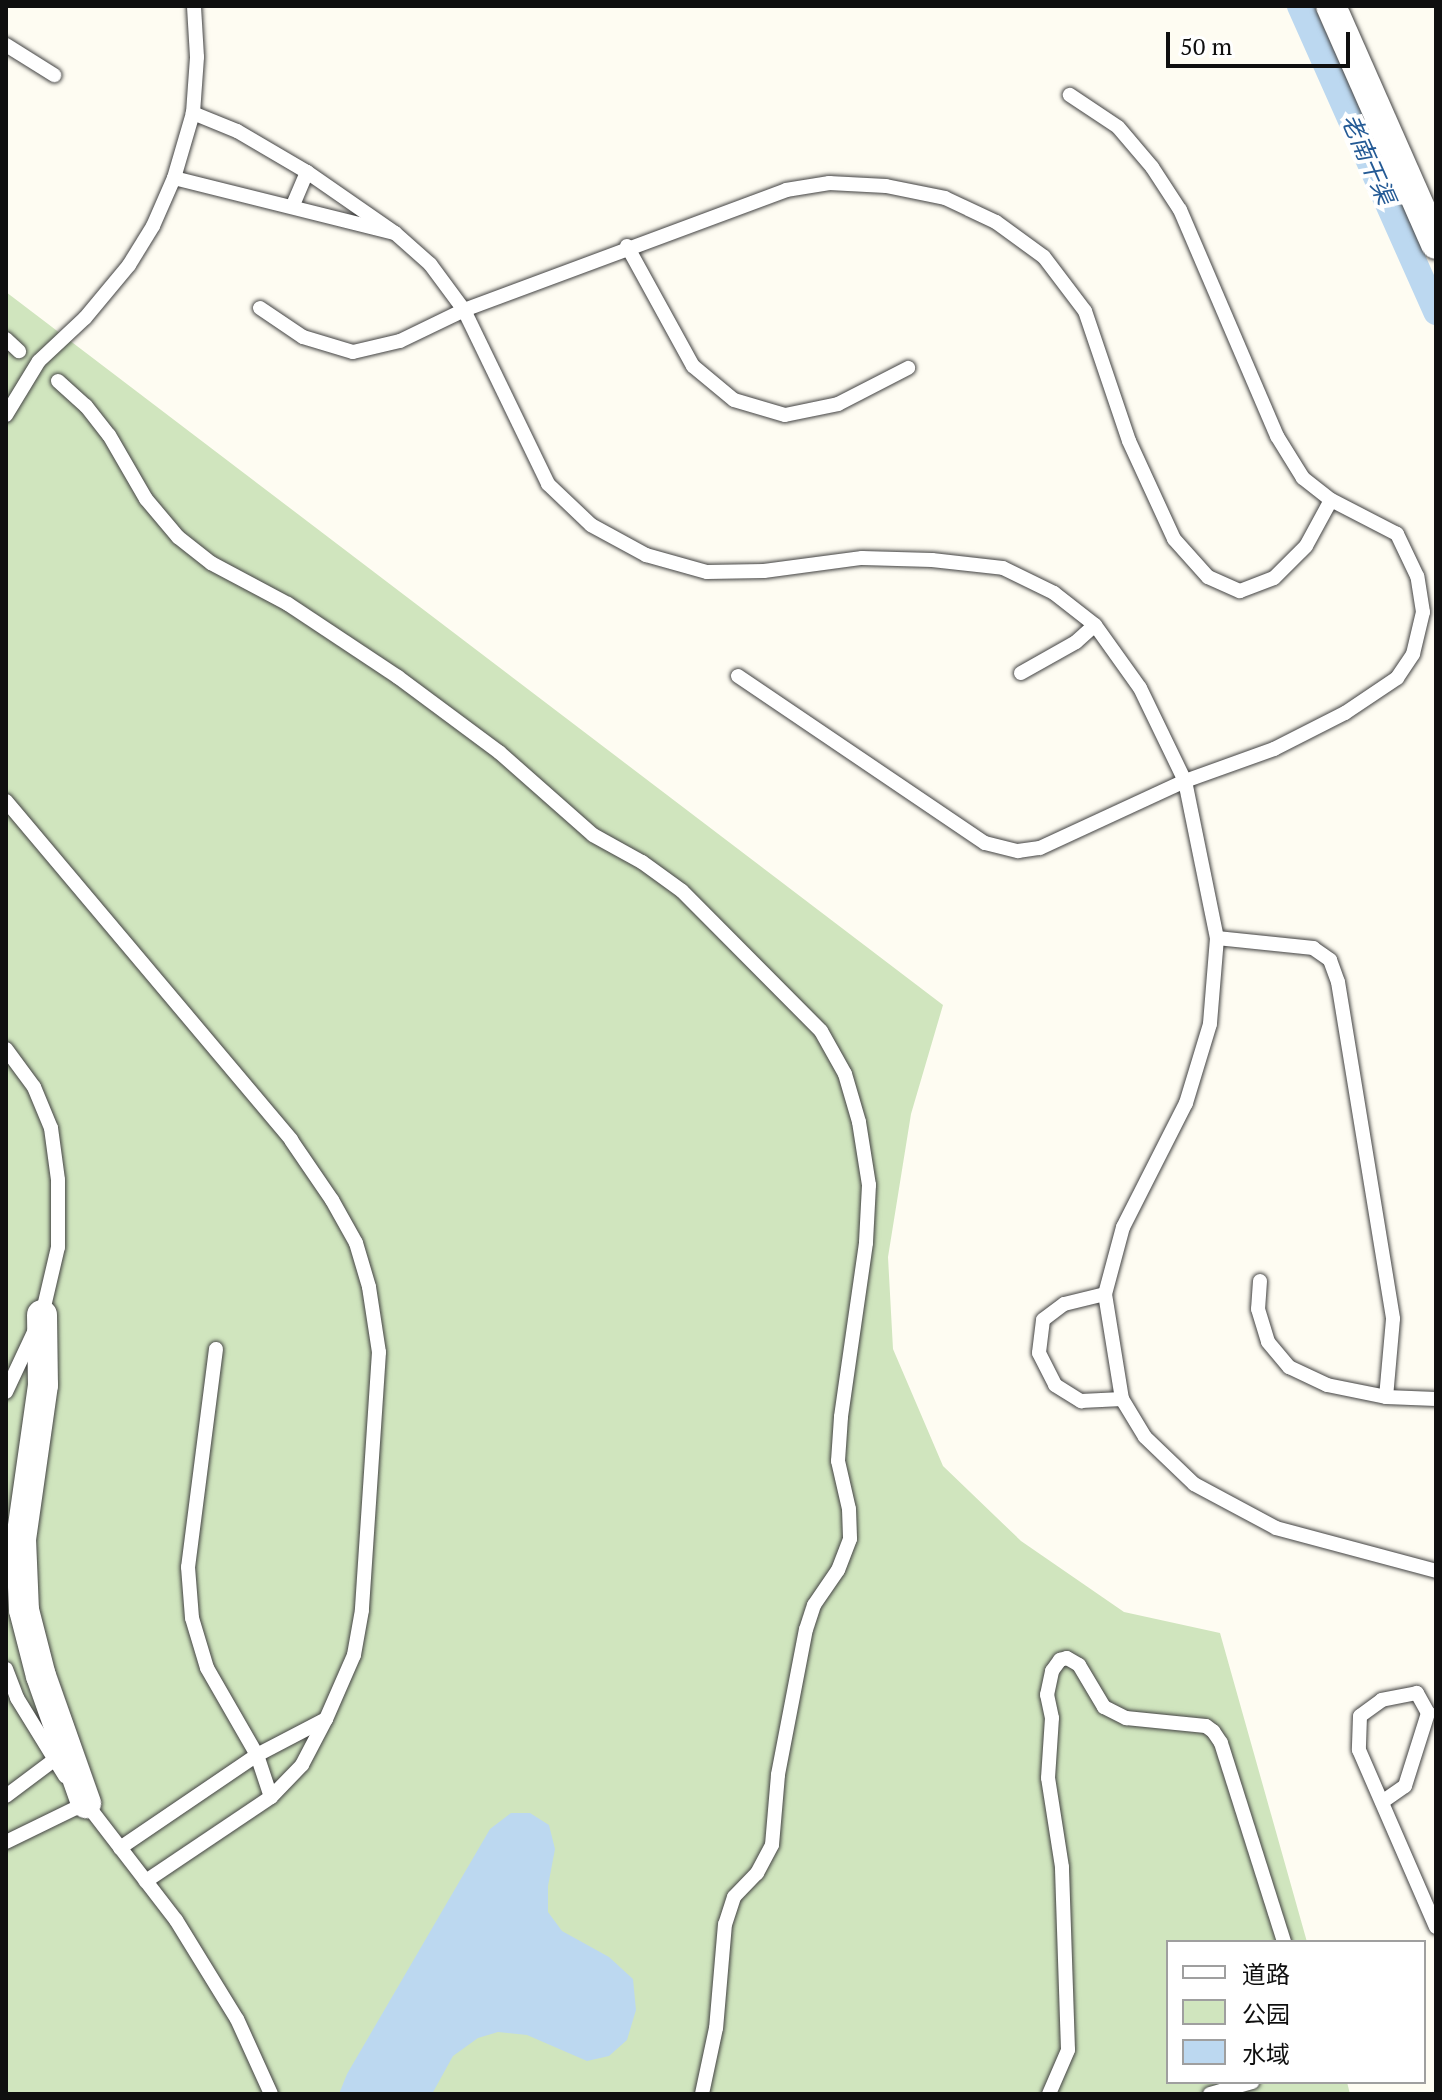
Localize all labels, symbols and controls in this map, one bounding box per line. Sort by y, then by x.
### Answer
scale bar [1170,16,1354,66]
text: 50 m [1180,30,1232,62]
water label: 老南干渠 [1335,109,1401,209]
legend [1166,1940,1426,2084]
text: 道路 [1242,1958,1290,1990]
text: 公园 [1242,1998,1290,2030]
text: 水域 [1242,2038,1290,2070]

